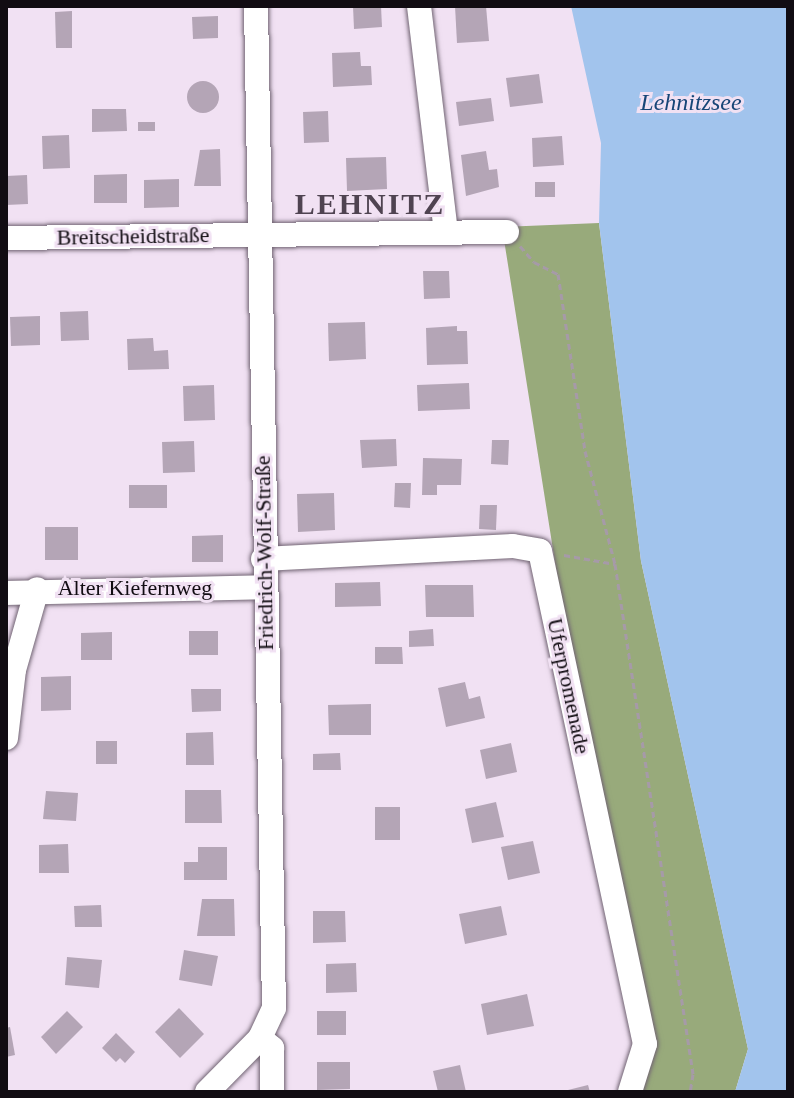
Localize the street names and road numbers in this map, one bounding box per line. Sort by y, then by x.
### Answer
street label: Breitscheidstraße [56,221,210,251]
street label: Friedrich-Wolf-Straße [249,455,279,651]
street label: Alter Kiefernweg [58,575,212,601]
street label: Uferpromenade [542,616,596,756]

